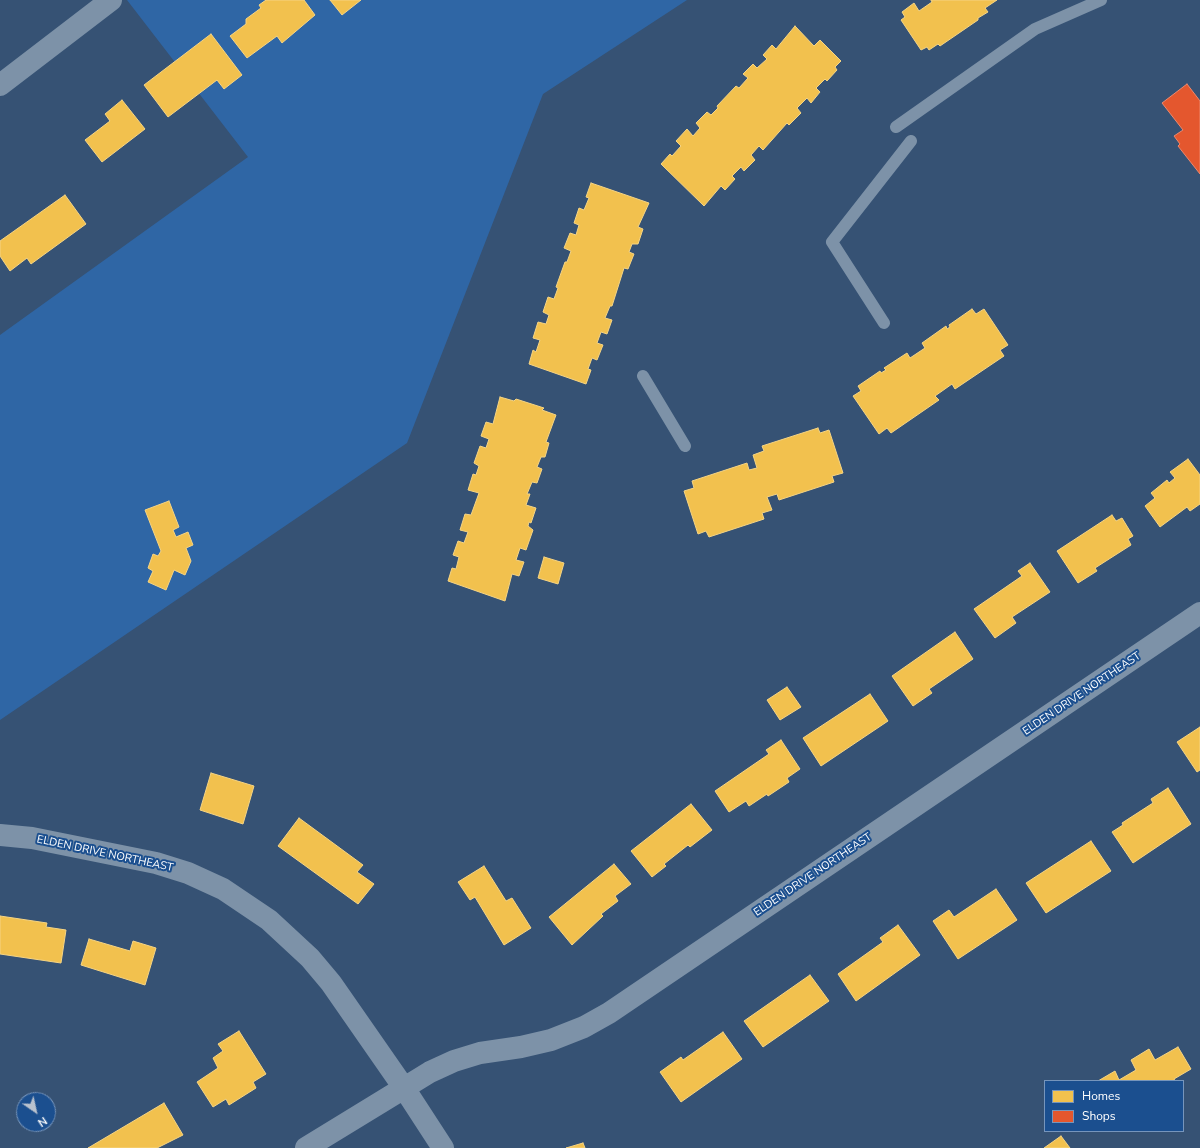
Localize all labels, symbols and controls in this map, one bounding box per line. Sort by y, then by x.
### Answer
street label: ELDEN DRIVE NORTHEAST [1021,650,1143,738]
street label: ELDEN DRIVE NORTHEAST [752,831,874,919]
street label: ELDEN DRIVE NORTHEAST [36,833,174,875]
legend [1044,1080,1184,1132]
text: Homes [1082,1088,1120,1104]
north arrow [16,1092,56,1132]
text: Shops [1082,1108,1116,1124]
text: N [35,1113,50,1130]

